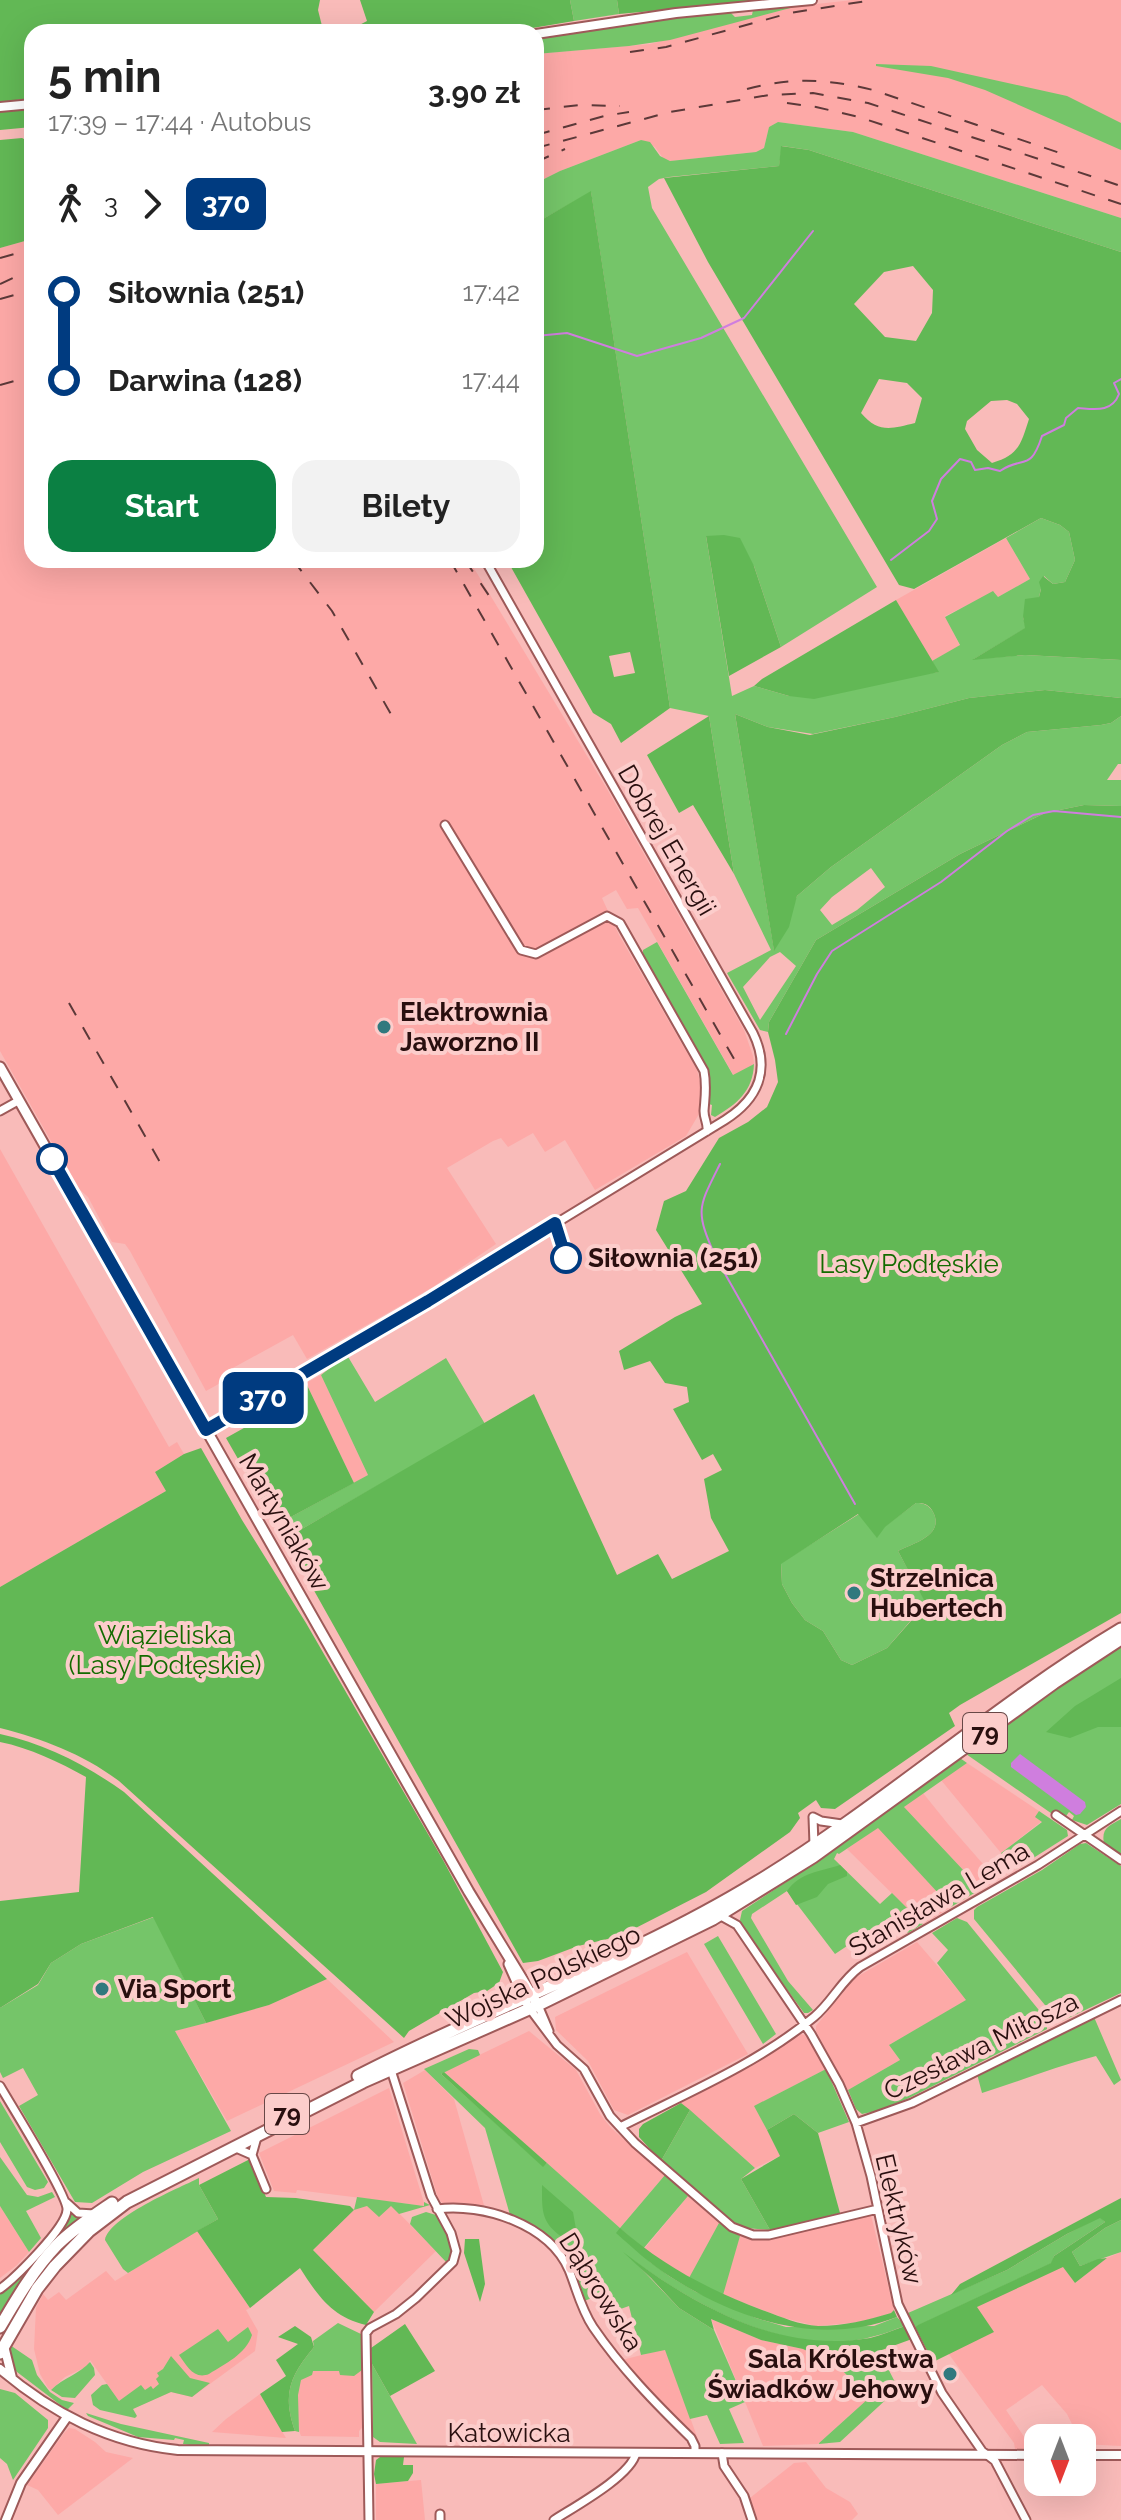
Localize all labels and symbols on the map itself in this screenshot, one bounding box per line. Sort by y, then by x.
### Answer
street label: Dobrej Energii [612,759,722,921]
place label: Elektrownia Jaworzno II [400,997,548,1057]
marker: Elektrownia Jaworzno II [375,1018,393,1036]
unlabelled marker [37,1144,67,1174]
marker: Siłownia (251) [551,1243,581,1273]
place label: Siłownia (251) [588,1243,758,1273]
park label: Lasy Podłęskie [819,1249,999,1279]
line badge: 370 [217,1372,309,1424]
street label: Martyniaków [233,1448,335,1596]
place label: Strzelnica Hubertech [870,1563,1003,1623]
marker: Strzelnica Hubertech [845,1584,863,1602]
park label: Wiązieliska (Lasy Podłęskie) [69,1620,261,1680]
road number: 79 [963,1713,1007,1753]
street label: Stanisława Lema [844,1835,1034,1963]
street label: Wojska Polskiego [441,1919,645,2035]
place label: Via Sport [118,1974,232,2004]
marker: Via Sport [93,1980,111,1998]
street label: Czesława Miłosza [879,1986,1083,2106]
road number: 79 [265,2094,309,2134]
street label: Elektryków [869,2151,929,2287]
street label: Dąbrowska [553,2227,649,2357]
place label: Sala Królestwa Świadków Jehowy [707,2344,934,2404]
marker: Sala Królestwa Świadków Jehowy [941,2365,959,2383]
street label: Katowicka [447,2418,571,2448]
north arrow [1024,2424,1096,2496]

